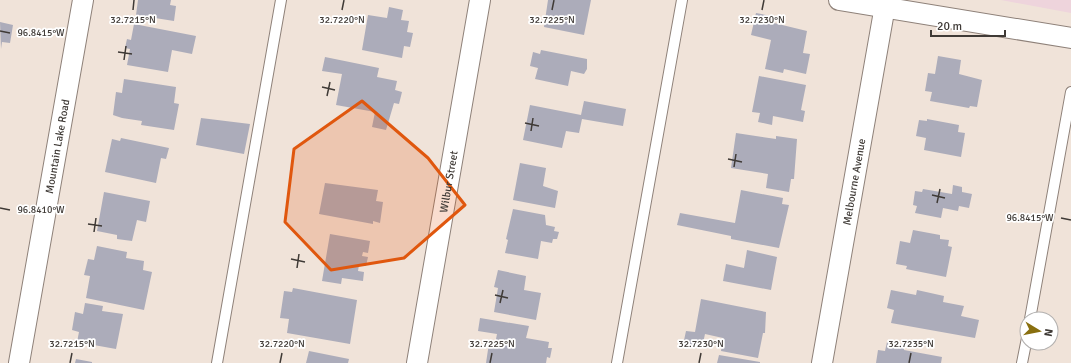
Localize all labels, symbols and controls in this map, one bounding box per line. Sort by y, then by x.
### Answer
scale bar [931,12,1005,38]
text: 32.7215°N [110,14,156,26]
text: 32.7220°N [319,14,365,26]
text: 32.7225°N [529,14,575,26]
text: 32.7230°N [739,14,785,26]
text: 20 m [937,19,962,34]
text: 96.8415°W [17,27,65,39]
street label: Mountain Lake Road [43,98,72,195]
street label: Melbourne Avenue [840,138,868,226]
street label: Wilbur Street [437,150,461,214]
text: 96.8410°W [17,204,65,216]
text: 96.8415°W [1006,212,1054,224]
north arrow [1019,311,1059,351]
text: N [1041,328,1055,338]
text: 32.7215°N [49,338,95,350]
text: 32.7220°N [259,338,305,350]
text: 32.7225°N [469,338,515,350]
text: 32.7230°N [678,338,724,350]
text: 32.7235°N [888,338,934,350]

